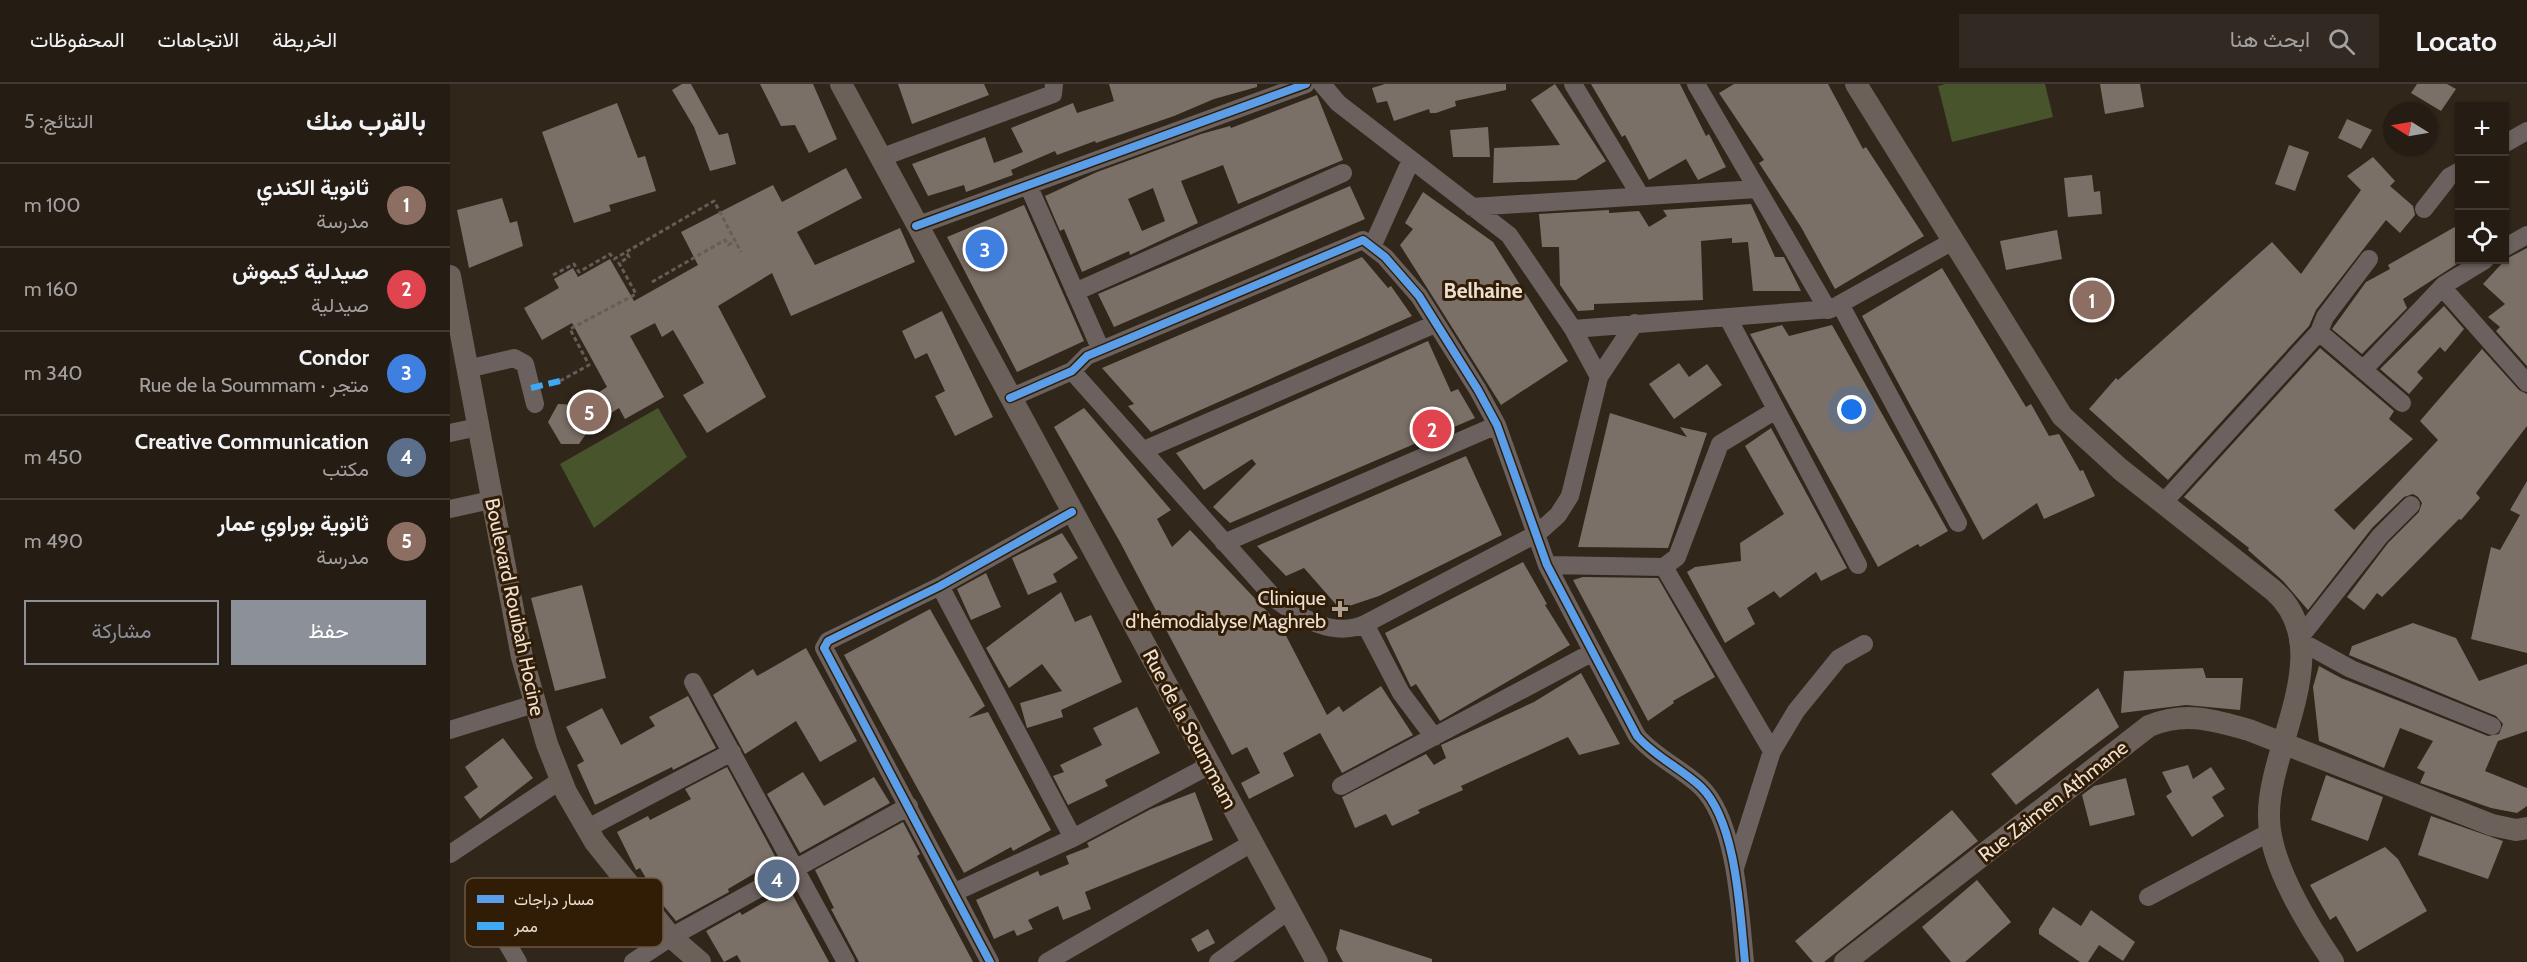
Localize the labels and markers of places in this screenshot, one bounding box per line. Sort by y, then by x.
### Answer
pin: 3 [966,226,1004,272]
pin: 1 [2072,278,2112,322]
pin: 5 [570,390,608,434]
pin: 2 [1412,406,1452,452]
place label: Clinique d'hémodialyse Maghreb [1125,586,1326,633]
marker: Clinique d'hémodialyse Maghreb [1331,600,1349,618]
pin: 4 [758,856,796,902]

